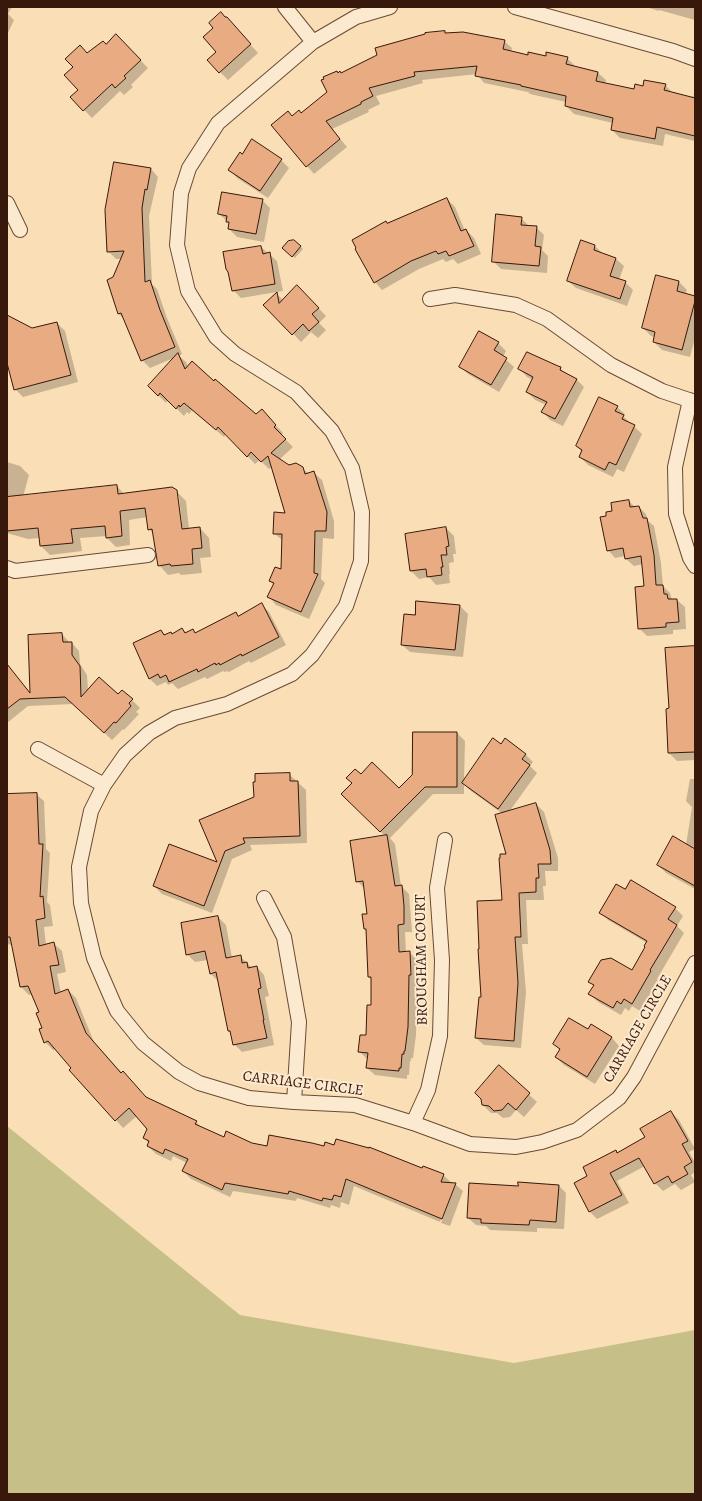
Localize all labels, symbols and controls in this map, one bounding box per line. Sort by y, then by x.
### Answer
street label: BROUGHAM COURT [412,894,432,1026]
street label: CARRIAGE CIRCLE [600,972,676,1086]
street label: CARRIAGE CIRCLE [242,1068,364,1100]

